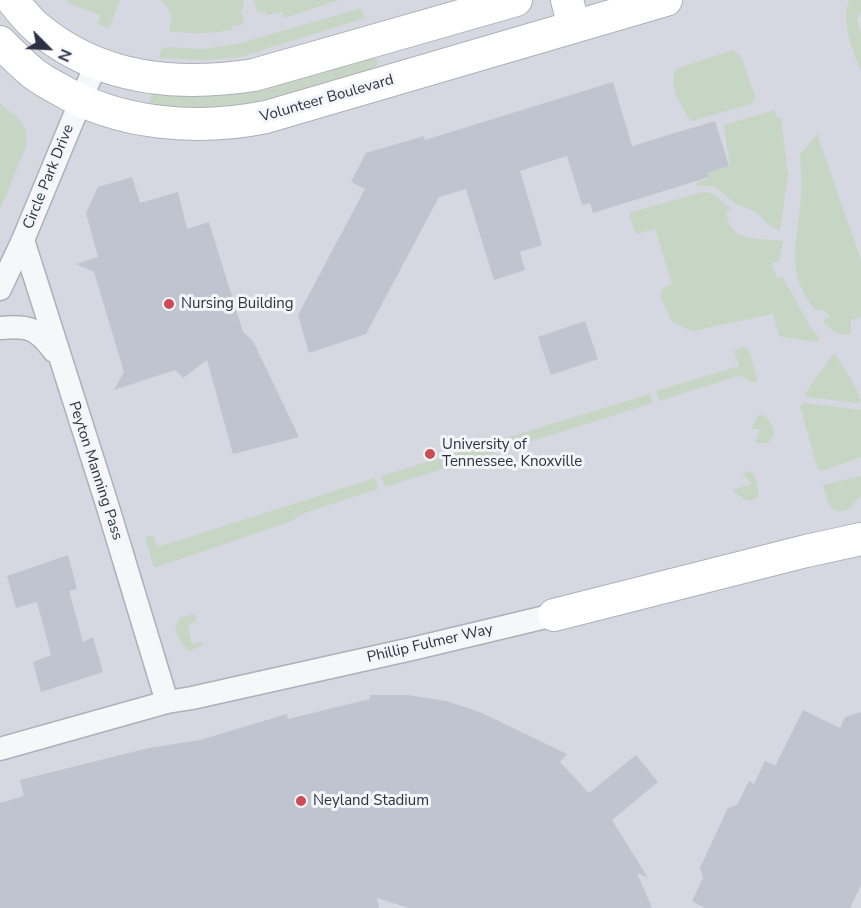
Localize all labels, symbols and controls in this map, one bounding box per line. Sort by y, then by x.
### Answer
north arrow [18,18,78,78]
text: N [52,45,77,65]
street label: Volunteer Boulevard [258,71,396,127]
street label: Circle Park Drive [20,122,78,232]
place label: Nursing Building [181,295,294,313]
marker: Nursing Building [162,297,176,311]
street label: Peyton Manning Pass [64,399,126,543]
place label: University of Tennessee, Knoxville [442,436,582,471]
marker: University of Tennessee, Knoxville [423,447,437,461]
street label: Phillip Fulmer Way [365,621,495,667]
place label: Neyland Stadium [313,792,429,810]
marker: Neyland Stadium [294,794,308,808]

